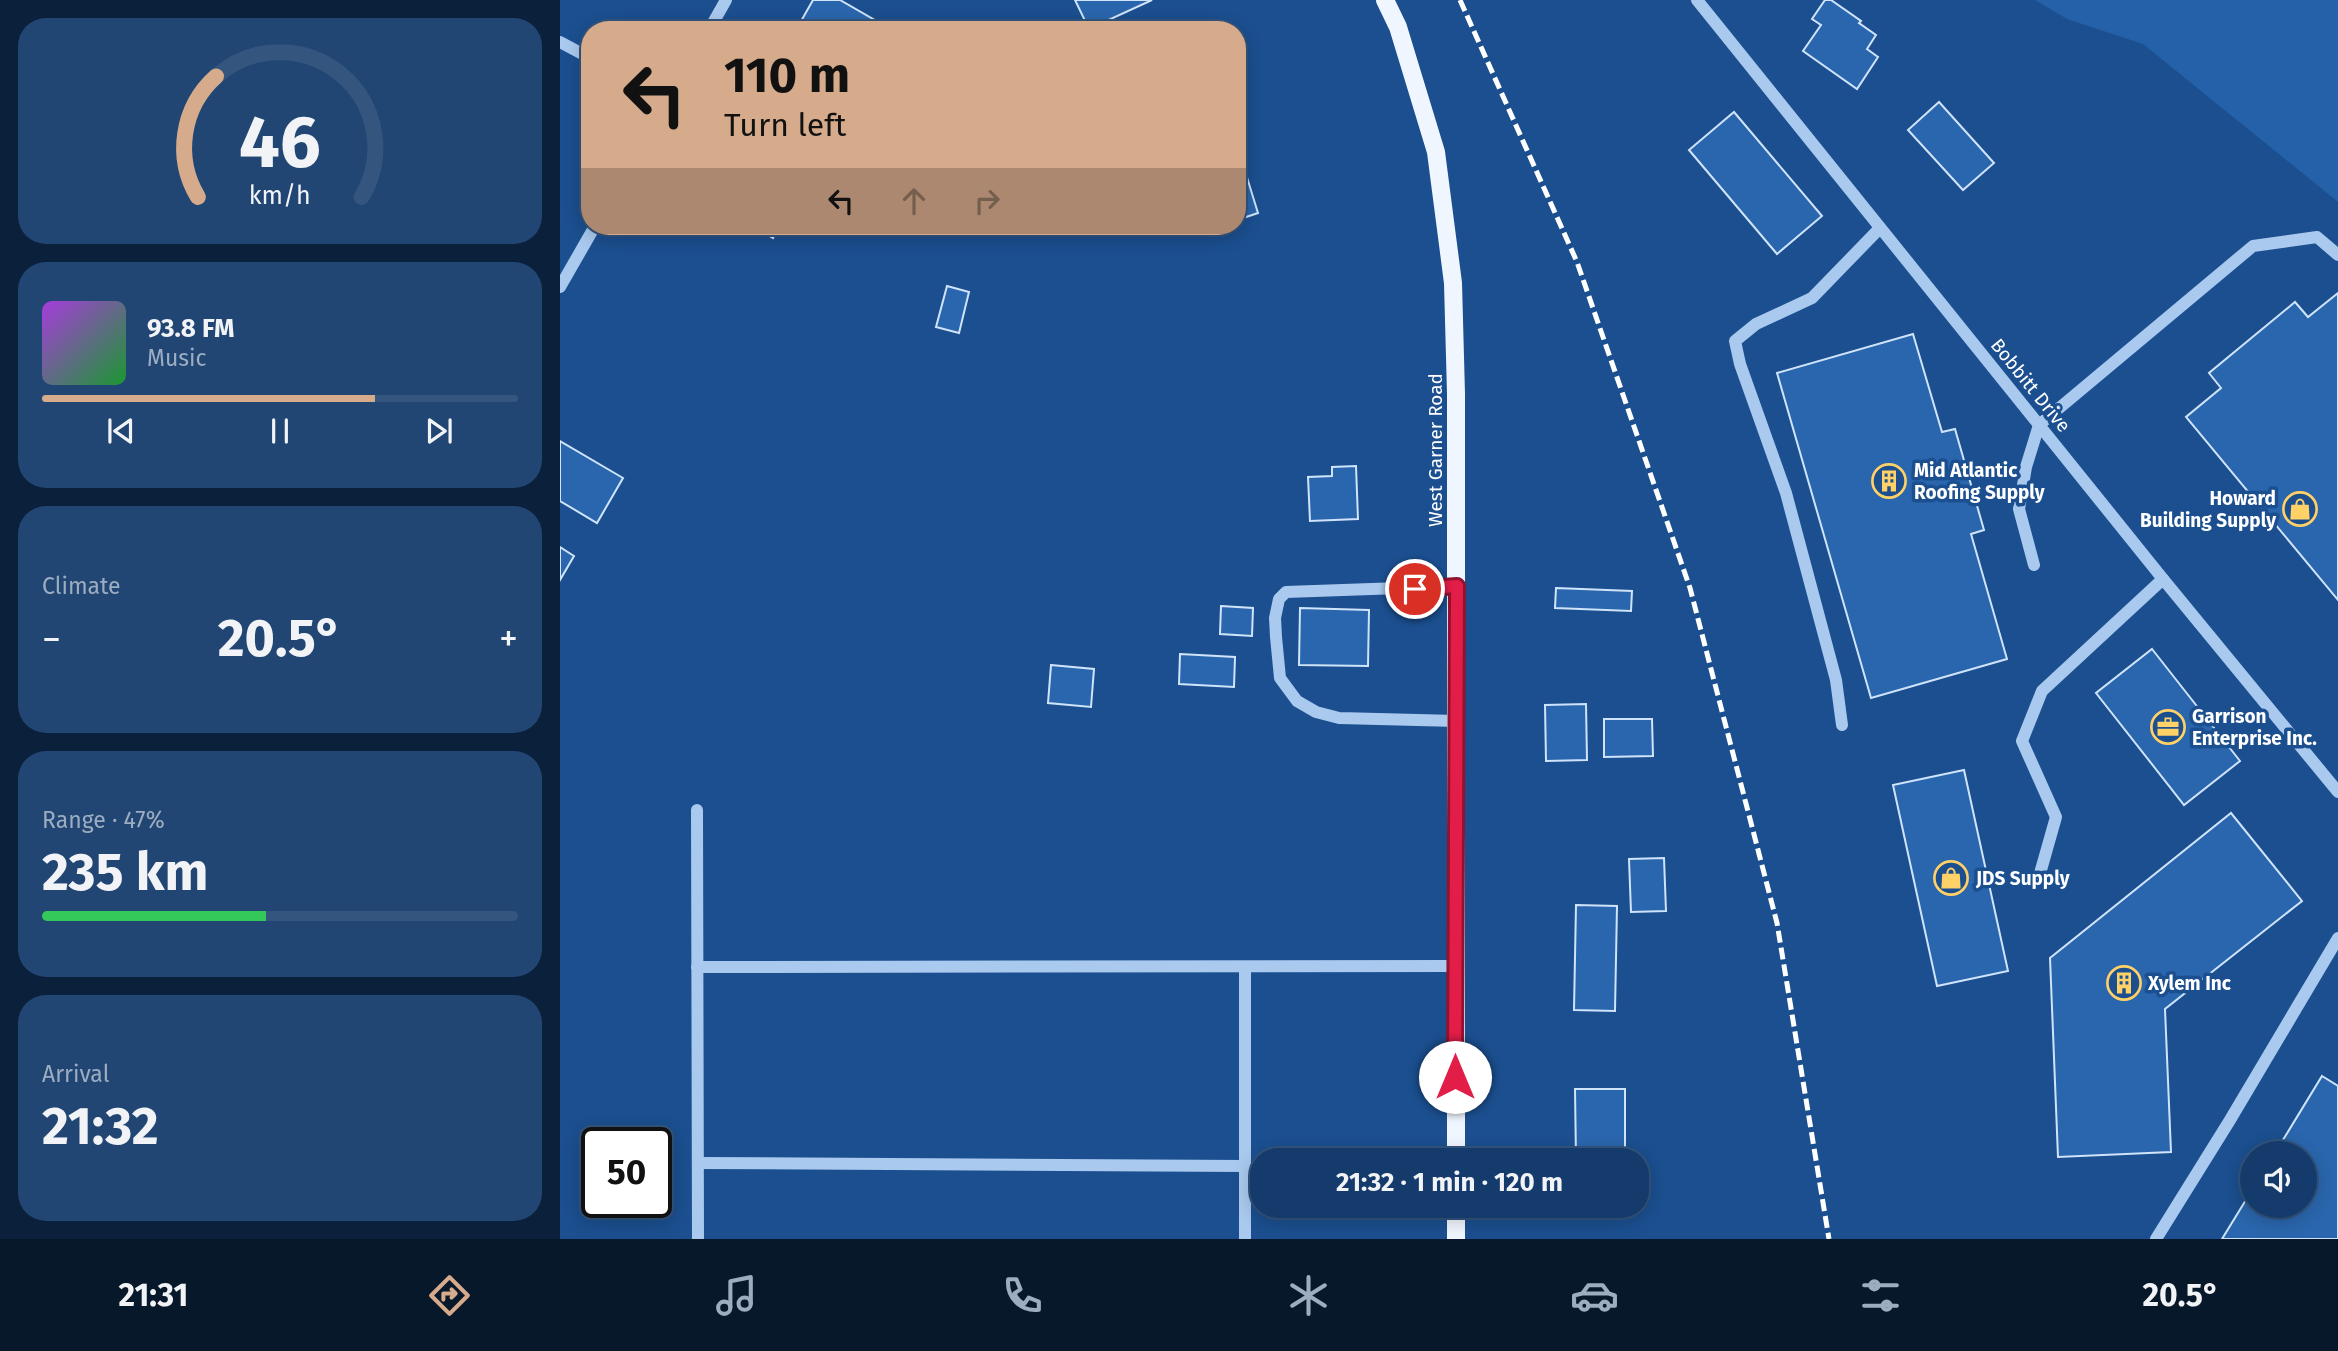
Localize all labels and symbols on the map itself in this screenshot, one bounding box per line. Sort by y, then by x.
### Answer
street label: Bobbitt Drive [1986,334,2075,437]
street label: West Garner Road [1424,373,1447,527]
place label: Mid Atlantic Roofing Supply [1914,459,2045,504]
building icon: Mid Atlantic Roofing Supply [1870,462,1908,500]
place label: Howard Building Supply [2140,487,2276,532]
shop icon: Howard Building Supply [2281,490,2319,528]
pin [1385,559,1445,619]
place label: Garrison Enterprise Inc. [2192,705,2317,750]
office icon: Garrison Enterprise Inc. [2149,708,2187,746]
shop icon: JDS Supply [1932,859,1970,897]
place label: JDS Supply [1975,867,2070,890]
building icon: Xylem Inc [2105,964,2143,1002]
place label: Xylem Inc [2147,972,2231,995]
position arrow [1418,1040,1492,1114]
speed limit sign: 50 [581,1127,672,1218]

